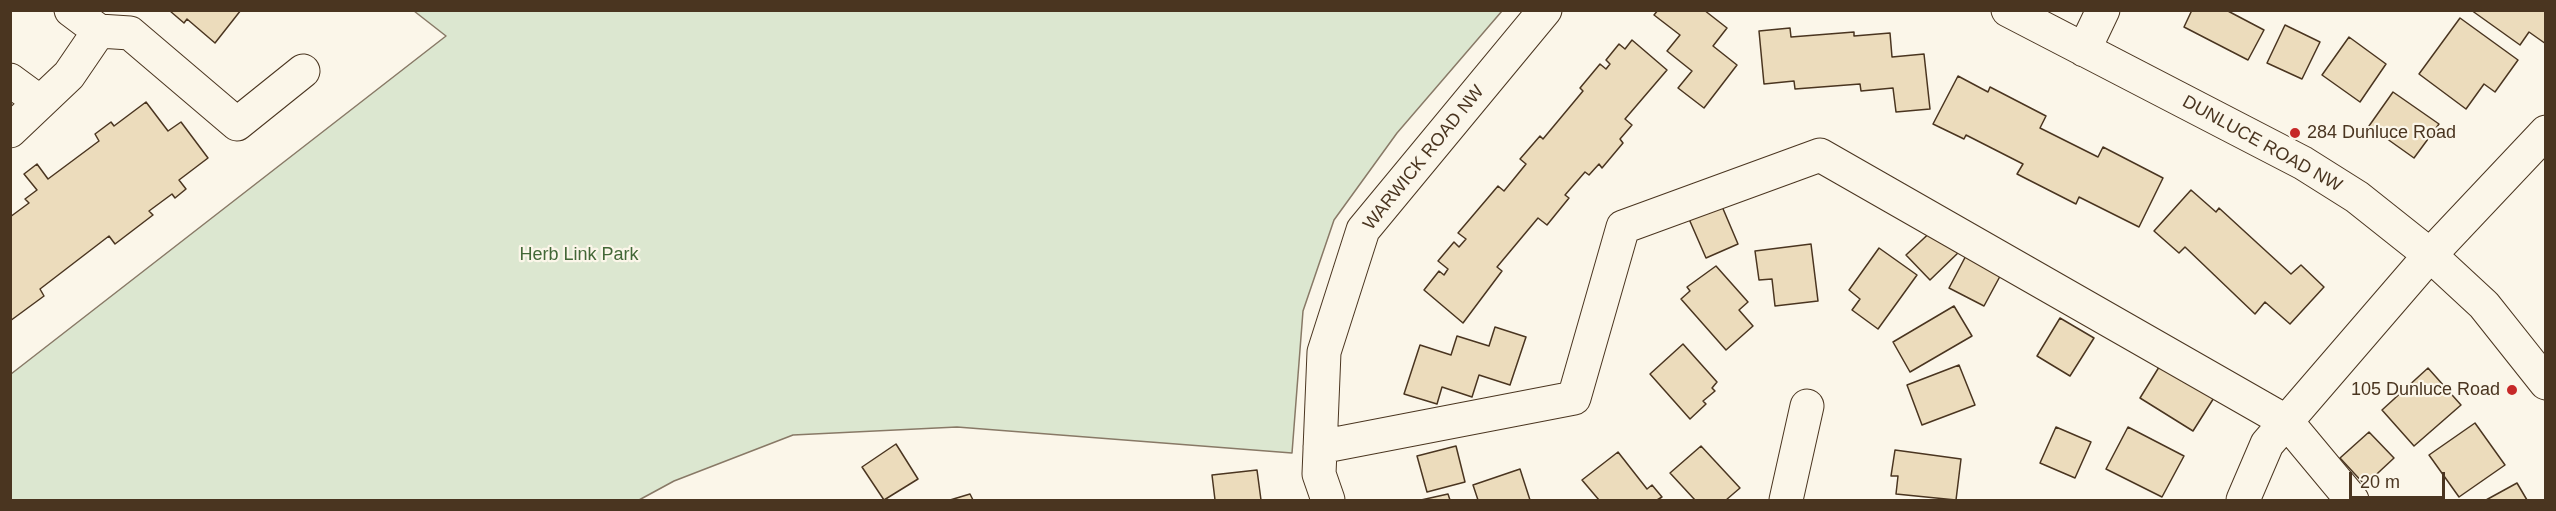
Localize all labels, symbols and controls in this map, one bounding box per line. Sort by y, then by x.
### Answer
street label: WARWICK ROAD NW [1359,81,1489,235]
street label: DUNLUCE ROAD NW [2178,91,2346,197]
place label: 284 Dunluce Road [2307,122,2456,144]
marker: 284 Dunluce Road [2288,126,2302,140]
park label: Herb Link Park [519,244,639,266]
place label: 105 Dunluce Road [2351,379,2500,401]
marker: 105 Dunluce Road [2505,383,2519,397]
scale bar [2352,460,2448,498]
text: 20 m [2360,472,2400,492]

